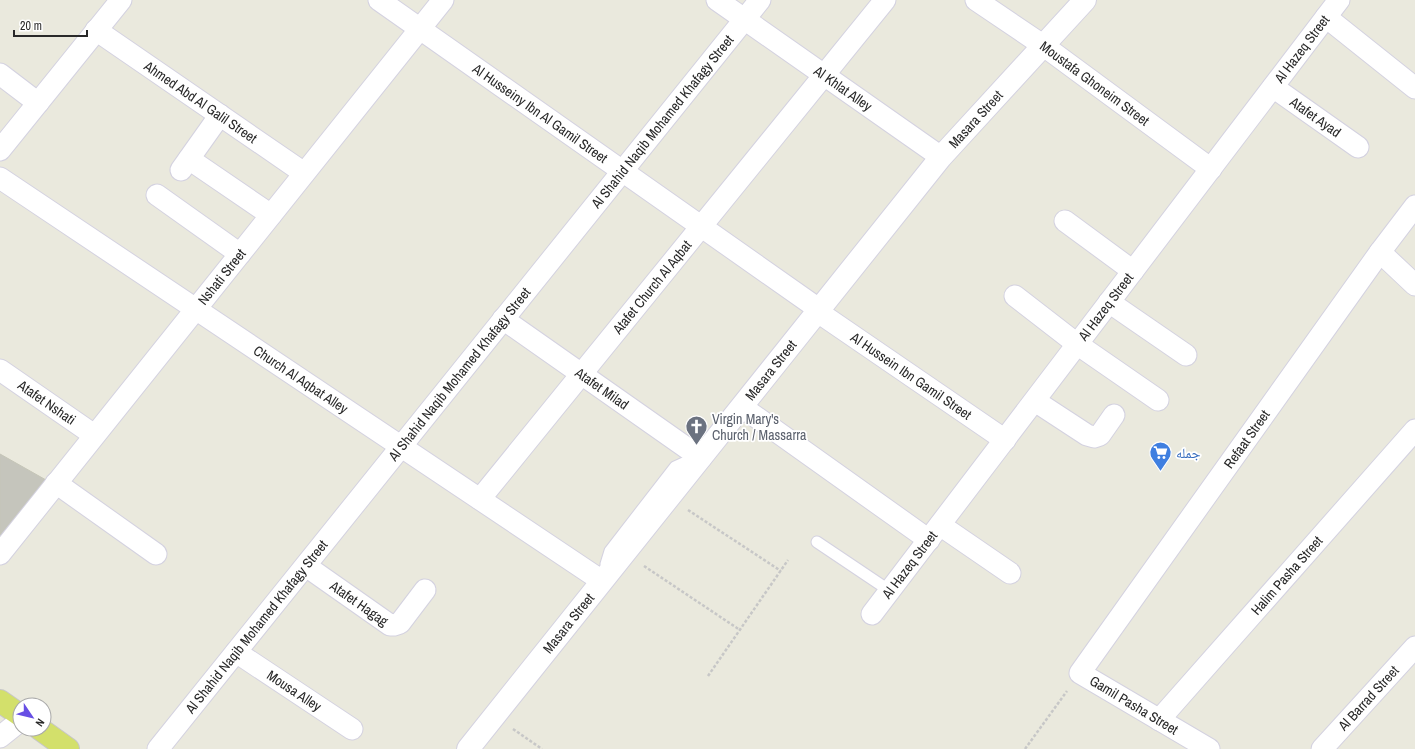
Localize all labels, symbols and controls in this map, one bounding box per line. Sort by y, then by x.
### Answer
street label: Al Hazeq Street [1270,11,1333,87]
scale bar [14,12,87,38]
text: 20 m [20,18,42,34]
street label: Al Shahid Naqib Mohamed Khafagy Street [587,31,737,213]
street label: Moustafa Ghoneim Street [1036,37,1153,130]
street label: Ahmed Abd Al Galil Street [140,56,261,147]
street label: Al Husseiny Ibn Al Gamil Street [468,59,611,167]
street label: Al Khlat Alley [810,61,876,115]
street label: Masara Street [945,87,1007,152]
street label: Atafet Ayad [1286,92,1345,141]
street label: Atafet Church Al Aqbat [608,236,695,338]
street label: Nshati Street [194,245,250,309]
street label: Al Hazeq Street [1074,269,1137,345]
street label: Al Shahid Naqib Mohamed Khafagy Street [384,284,534,465]
street label: Al Hussein Ibn Gamil Street [847,328,975,424]
street label: Masara Street [741,336,800,404]
street label: Church Al Aqbat Alley [250,341,352,418]
street label: Atafet Milad [571,363,632,414]
street label: Atafet Nshati [14,376,79,429]
street label: Refaat Street [1220,406,1274,472]
place label: Virgin Mary's Church / Massarra [712,410,807,444]
church icon: Virgin Mary's Church / Massarra [683,414,709,447]
supermarket icon: جمله [1147,440,1173,473]
place label: جمله [1176,444,1201,462]
street label: Al Hazeq Street [877,527,941,603]
street label: Halim Pasha Street [1247,532,1326,619]
street label: Al Shahid Naqib Mohamed Khafagy Street [181,536,331,718]
street label: Atafet Hagag [326,576,392,630]
street label: Masara Street [539,589,598,657]
street label: Al Barrad Street [1334,662,1403,735]
street label: Mousa Alley [264,666,325,715]
street label: Gamil Pasha Street [1086,671,1182,739]
north arrow [12,697,52,737]
text: N [33,716,48,729]

